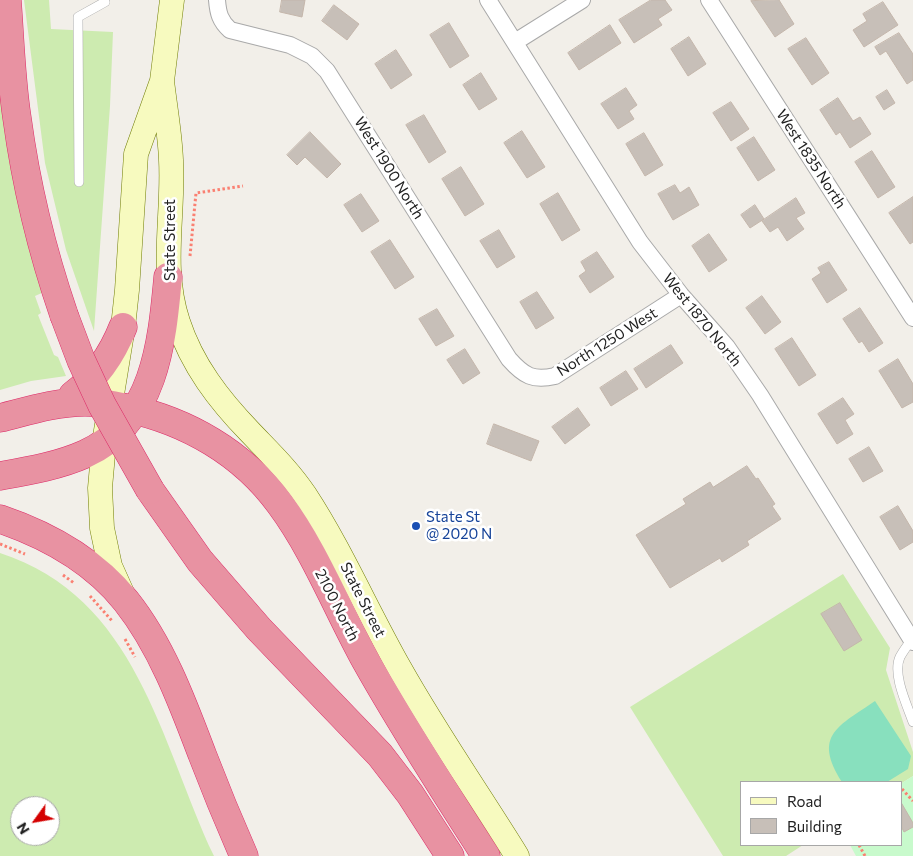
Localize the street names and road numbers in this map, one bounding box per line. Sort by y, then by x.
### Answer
street label: West 1835 North [772,106,850,212]
street label: West 1900 North [350,114,428,222]
street label: State Street [161,199,179,281]
street label: West 1870 North [659,270,745,370]
street label: North 1250 West [553,304,661,380]
street label: State Street [336,559,390,641]
street label: 2100 North [311,566,363,644]

